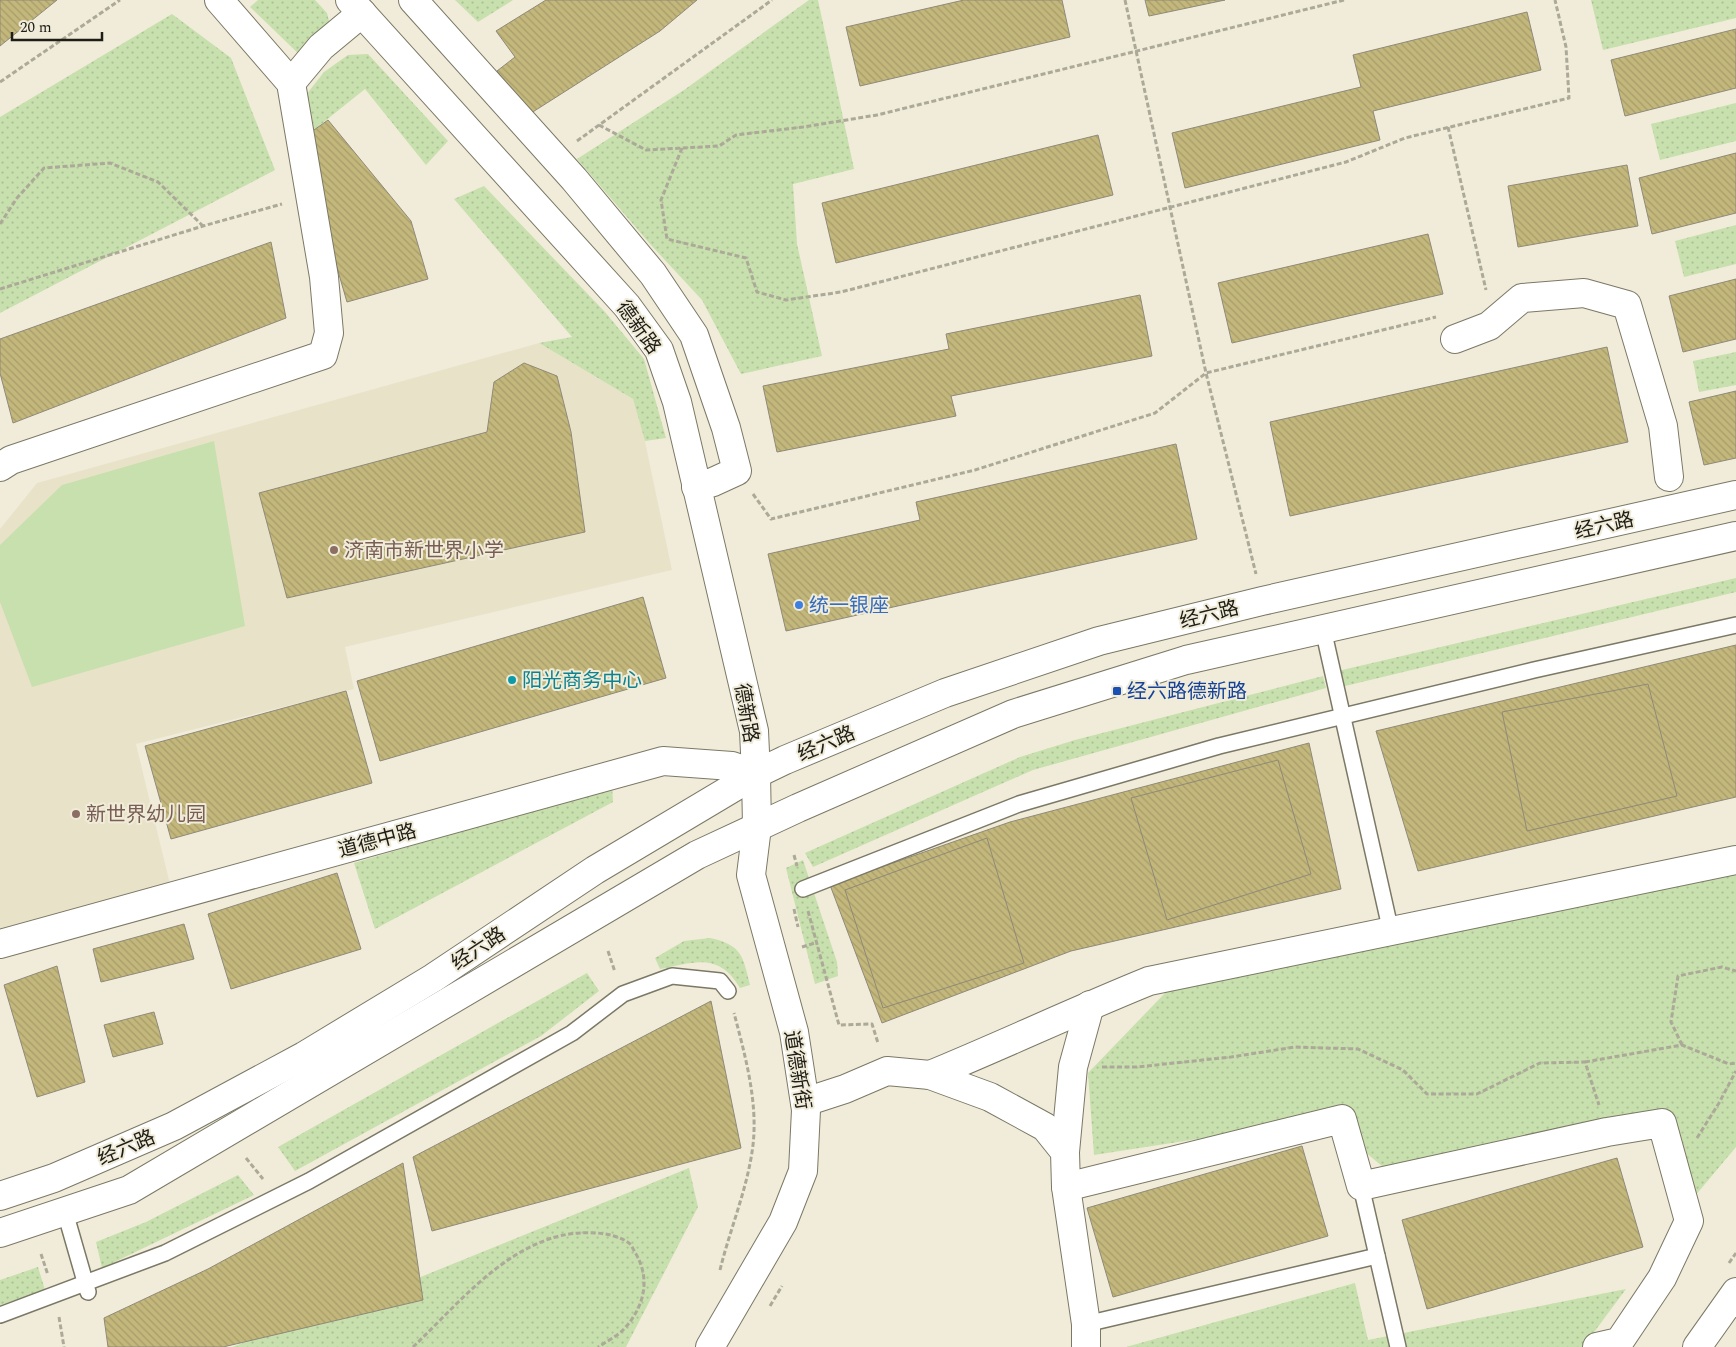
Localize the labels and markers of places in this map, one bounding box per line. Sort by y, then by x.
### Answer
place label: 济南市新世界小学 [344,536,504,566]
marker: 济南市新世界小学 [328,544,340,556]
place label: 统一银座 [809,591,889,621]
marker: 统一银座 [793,599,805,611]
place label: 阳光商务中心 [522,666,642,696]
marker: 阳光商务中心 [506,674,518,686]
place label: 经六路德新路 [1127,677,1247,707]
marker: 经六路德新路 [1111,685,1123,697]
place label: 新世界幼儿园 [86,800,206,830]
marker: 新世界幼儿园 [70,808,82,820]

